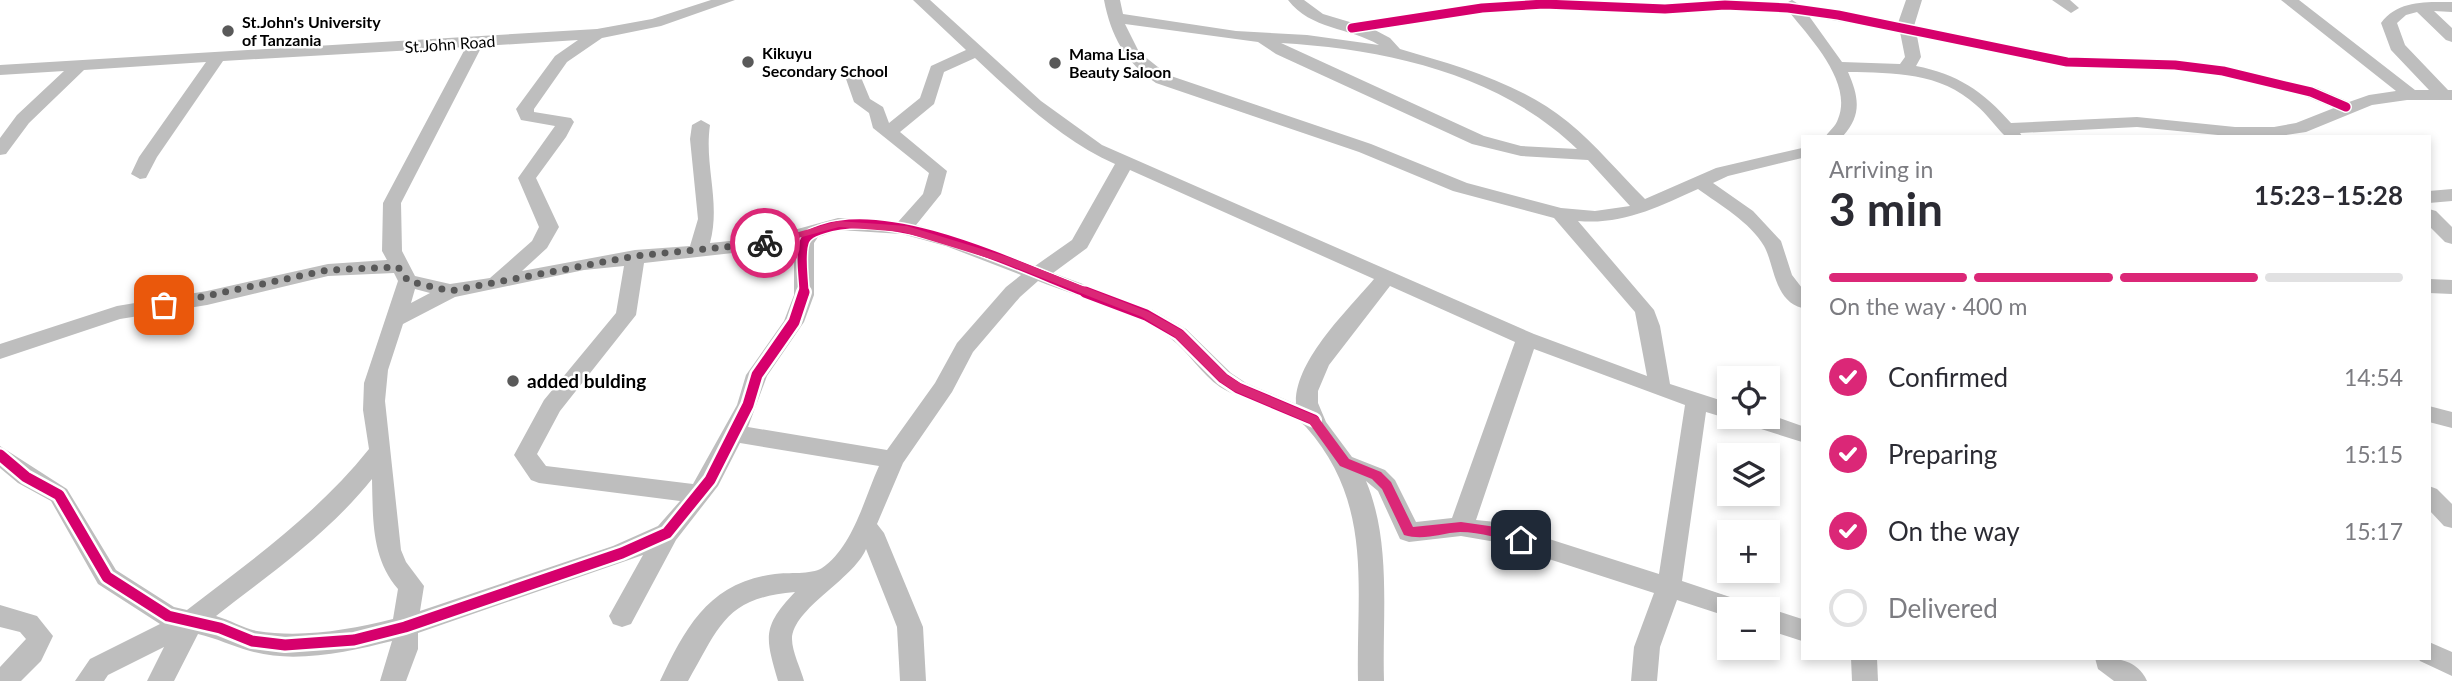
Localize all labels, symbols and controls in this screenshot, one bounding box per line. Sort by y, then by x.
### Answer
place label: St.John's University of Tanzania [242,12,381,49]
marker: St.John's University of Tanzania [220,23,236,39]
street label: St.John Road [404,31,496,56]
place label: Kikuyu Secondary School [762,43,888,80]
place label: Mama Lisa Beauty Saloon [1069,44,1171,81]
marker: Kikuyu Secondary School [740,54,756,70]
marker: Mama Lisa Beauty Saloon [1047,55,1063,71]
text: Arriving in [1829,155,1933,183]
text: 15:23–15:28 [2254,179,2403,211]
text: 3 min [1829,181,1943,236]
courier [730,208,800,278]
icon: bike [746,224,784,262]
pin [134,275,194,335]
icon: bag [145,286,183,324]
text: On the way · 400 m [1829,292,2028,320]
icon: check [1829,358,1867,396]
text: Confirmed [1888,361,2008,393]
text: 14:54 [2344,363,2403,391]
map controls [1717,366,1780,660]
button: locate [1717,366,1780,429]
place label: added bulding [527,369,646,392]
marker: added bulding [505,373,521,389]
icon: check [1829,435,1867,473]
text: Preparing [1888,438,1997,470]
text: 15:15 [2344,440,2403,468]
button: layers [1717,443,1780,506]
pin [1491,510,1551,570]
icon: check [1829,512,1867,550]
text: On the way [1888,515,2020,547]
text: 15:17 [2344,517,2403,545]
button: + [1717,520,1780,583]
icon: home [1502,521,1540,559]
text: Delivered [1888,592,1998,624]
button: − [1717,597,1780,660]

